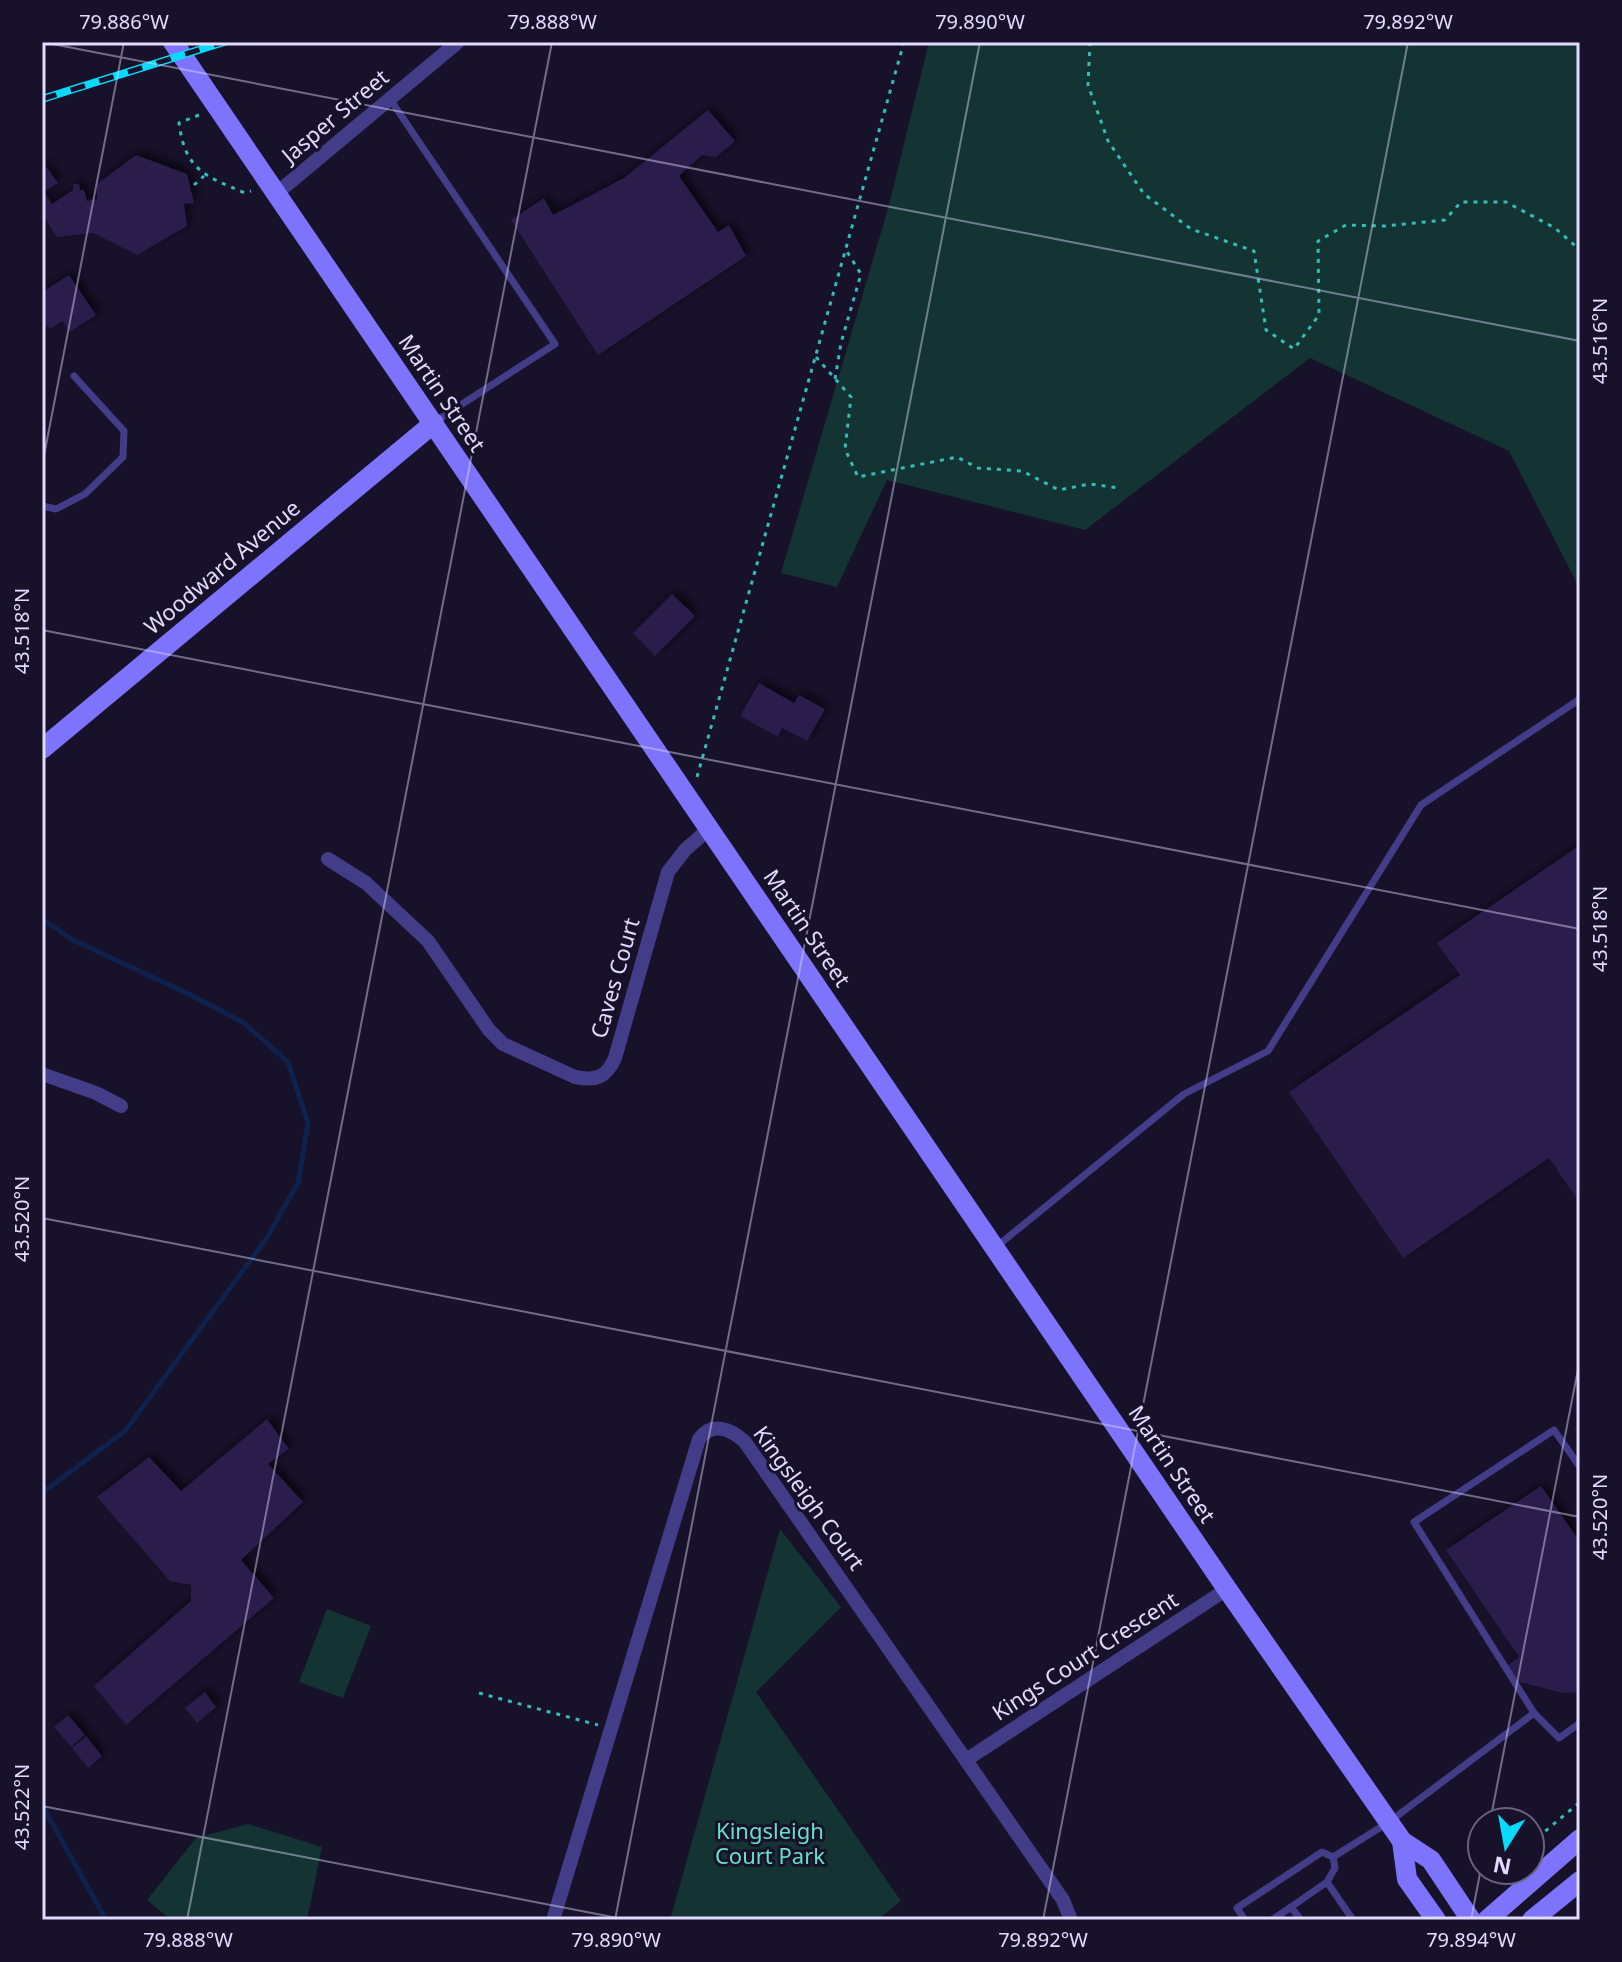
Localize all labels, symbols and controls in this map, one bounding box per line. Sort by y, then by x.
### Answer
text: 79.886°W [79,8,169,35]
text: 79.888°W [507,8,597,35]
text: 79.890°W [935,8,1025,35]
text: 79.892°W [1363,8,1453,35]
street label: Jasper Street [273,62,394,170]
text: 43.516°N [1586,298,1613,384]
street label: Martin Street [392,328,493,457]
street label: Woodward Avenue [137,492,306,640]
text: 43.518°N [8,588,35,674]
street label: Martin Street [757,863,858,992]
text: 43.518°N [1586,886,1613,972]
street label: Caves Court [583,914,646,1041]
text: 43.520°N [8,1176,35,1262]
street label: Martin Street [1122,1399,1223,1528]
street label: Kingsleigh Court [747,1419,872,1576]
text: 43.520°N [1586,1474,1613,1560]
street label: Kings Court Crescent [986,1584,1183,1727]
text: 43.522°N [8,1764,35,1850]
north arrow [1466,1806,1546,1886]
park label: Kingsleigh Court Park [715,1815,825,1870]
text: N [1490,1850,1514,1883]
text: 79.888°W [143,1926,233,1953]
text: 79.890°W [571,1926,661,1953]
text: 79.892°W [998,1926,1088,1953]
text: 79.894°W [1426,1926,1516,1953]

